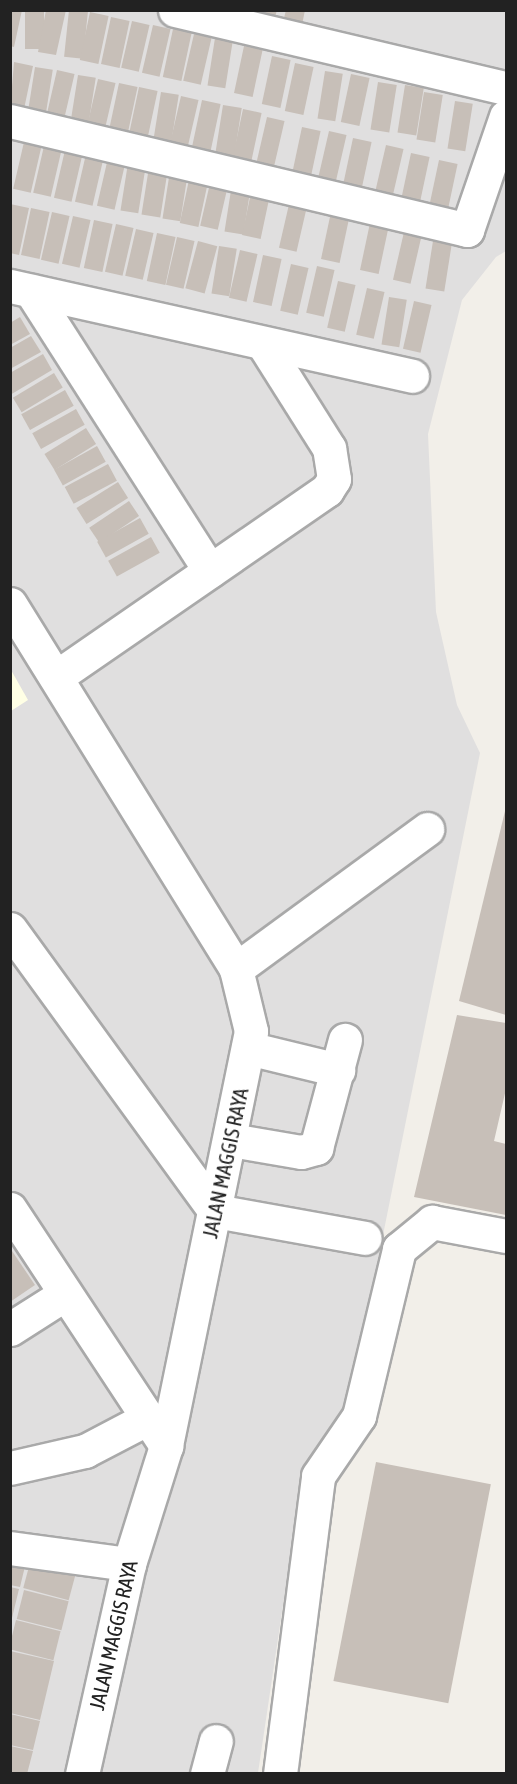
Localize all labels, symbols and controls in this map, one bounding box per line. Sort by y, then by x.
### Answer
street label: JALAN MAGGIS RAYA [197,1086,253,1240]
street label: JALAN MAGGIS RAYA [84,1558,142,1712]

